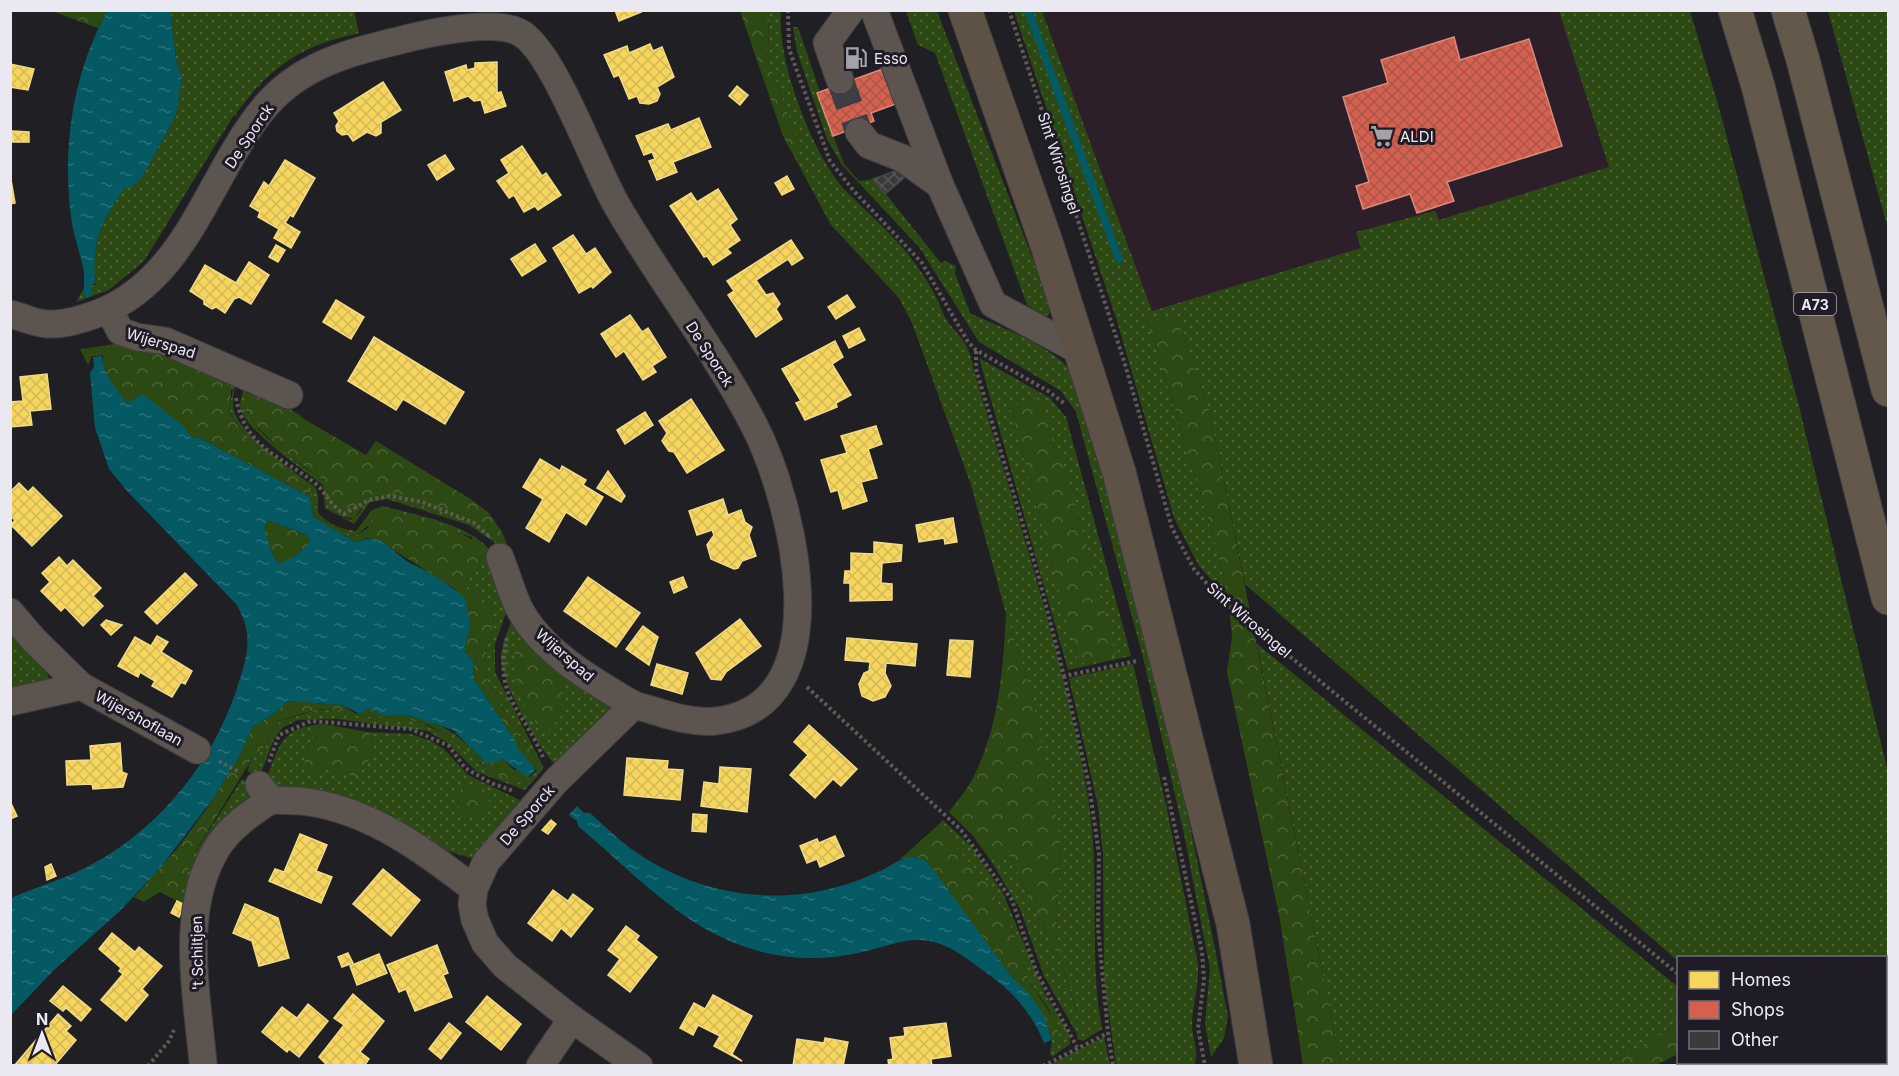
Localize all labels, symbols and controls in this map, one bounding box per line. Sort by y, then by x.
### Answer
fuel station icon: Esso [843,45,869,71]
place label: Esso [874,49,908,68]
street label: De Sporck [220,99,278,172]
street label: Sint Wirosingel [1034,110,1084,216]
supermarket icon: ALDI [1369,123,1395,149]
place label: ALDI [1400,127,1434,146]
road number: A73 [1794,293,1836,315]
street label: De Sporck [682,318,738,391]
street label: Wijerspad [124,323,198,363]
street label: Sint Wirosingel [1203,578,1295,662]
street label: Wijerspad [532,624,598,686]
street label: Wijershoflaan [92,686,186,750]
street label: De Sporck [496,780,559,849]
street label: 't Schiltjen [187,916,207,990]
legend [1677,956,1887,1064]
text: Homes [1731,969,1791,990]
text: Shops [1731,999,1785,1020]
north arrow [12,1004,72,1064]
text: N [36,1009,48,1029]
text: Other [1731,1029,1779,1050]

